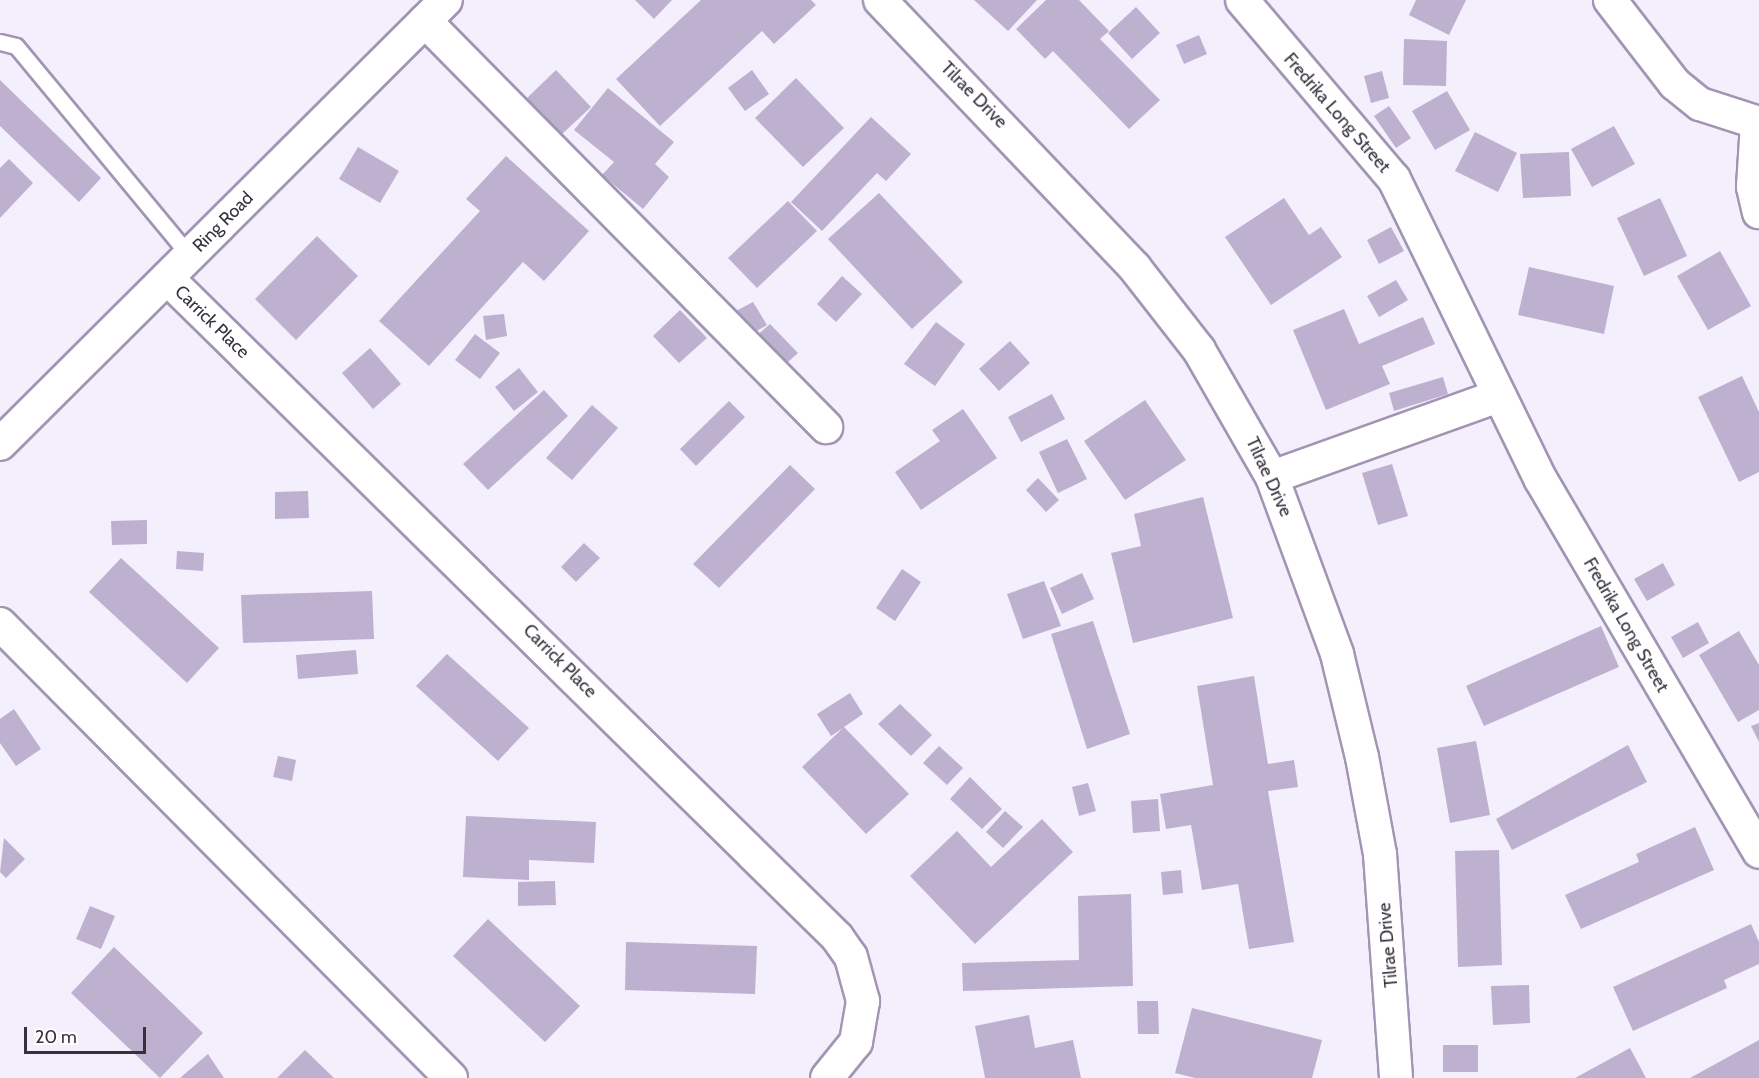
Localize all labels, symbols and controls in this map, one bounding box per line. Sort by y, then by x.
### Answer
street label: Fredrika Long Street [1279,49,1395,177]
street label: Tilrae Drive [936,57,1012,133]
street label: Ring Road [188,187,258,257]
street label: Carrick Place [170,281,254,363]
street label: Tilrae Drive [1241,434,1297,520]
street label: Fredrika Long Street [1579,554,1673,696]
street label: Carrick Place [519,620,601,702]
street label: Tilrae Drive [1374,902,1402,988]
scale bar [27,1015,148,1053]
text: 20 m [35,1026,77,1048]

